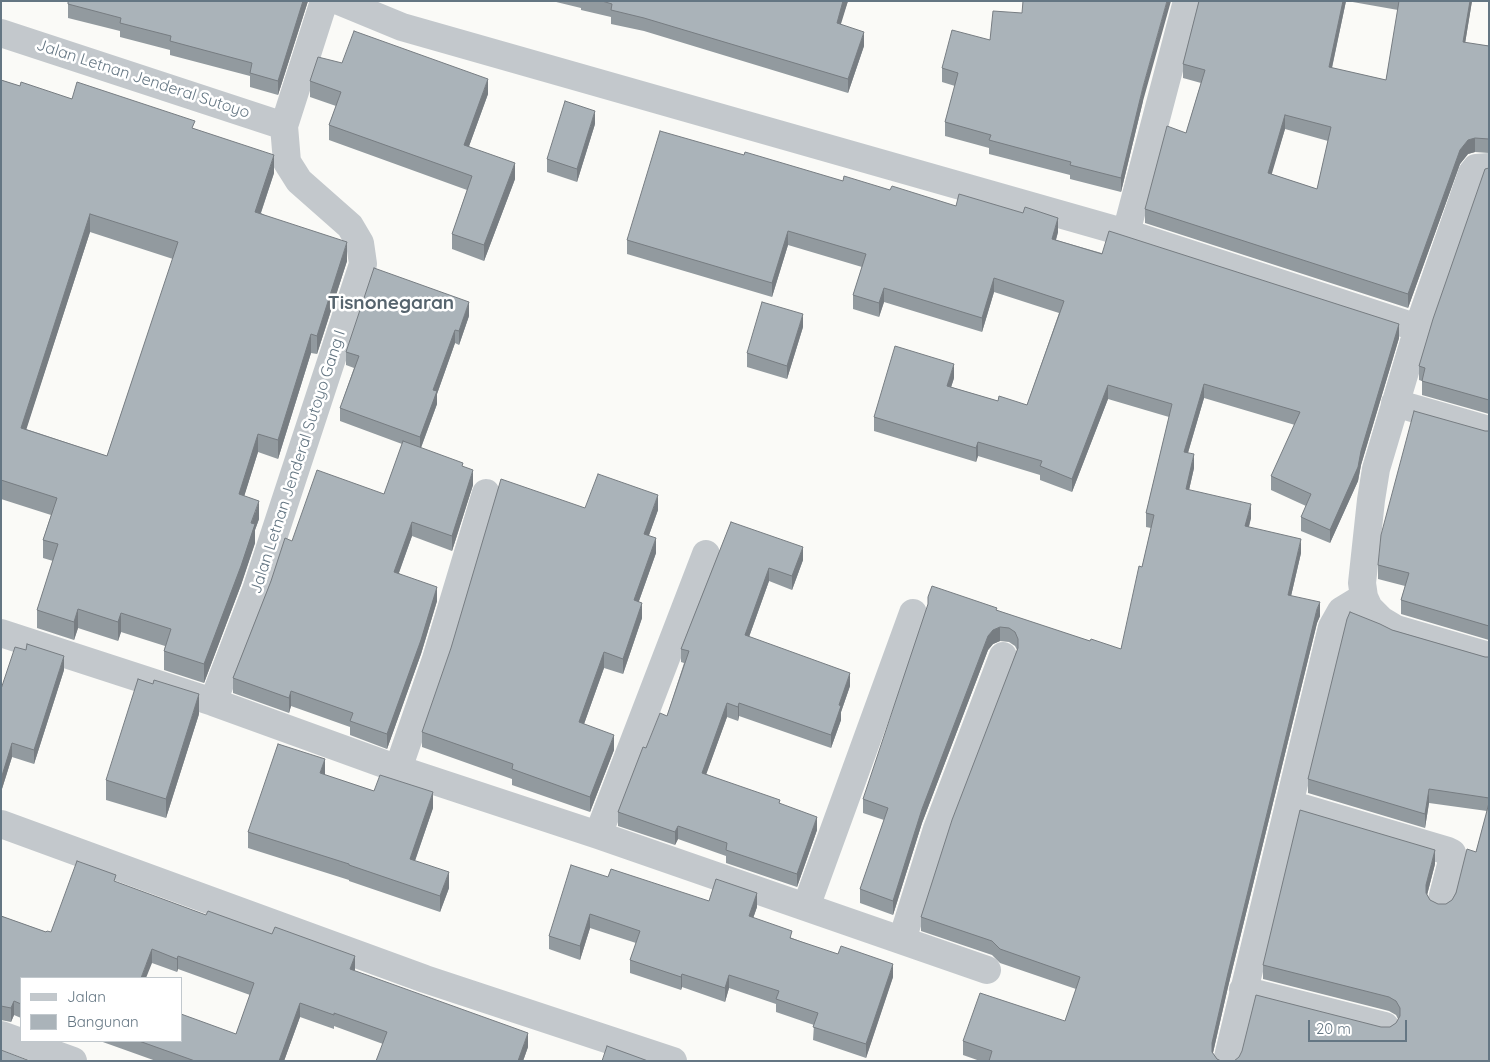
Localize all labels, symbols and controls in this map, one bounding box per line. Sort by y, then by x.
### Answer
street label: Jalan Letnan Jenderal Sutoyo [34,35,252,123]
district label: Tisnonegaran [328,292,454,314]
street label: Jalan Letnan Jenderal Sutoyo Gang I [246,328,350,596]
legend [20,977,182,1042]
text: Jalan [67,987,106,1006]
scale bar [1310,1010,1409,1042]
text: Bangunan [67,1012,139,1031]
text: 20 m [1316,1019,1351,1038]

